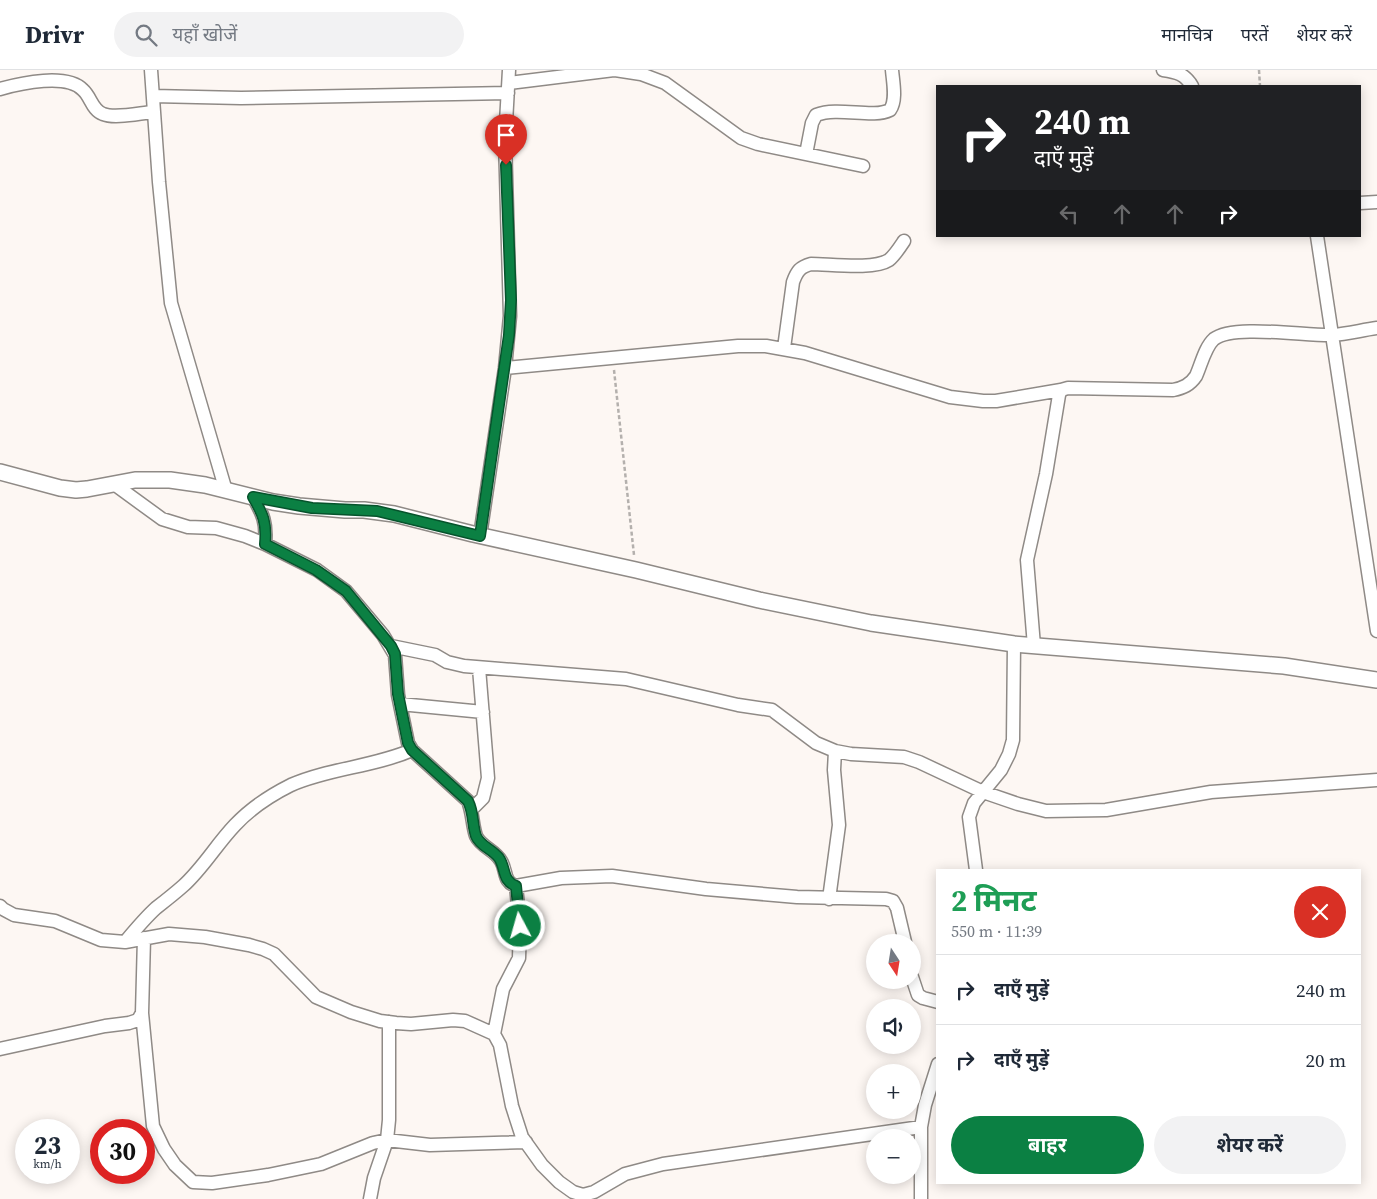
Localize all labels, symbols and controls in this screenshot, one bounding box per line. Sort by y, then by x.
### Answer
search box [114,12,464,57]
text: Drivr [25,18,84,51]
icon: search [132,21,160,49]
text: यहाँ खोजें [172,21,237,47]
text: मानचित्र [1161,22,1213,47]
text: परतें [1241,22,1269,47]
text: शेयर करें [1297,22,1352,47]
text: 240 m [1034,98,1130,146]
icon: right [951,105,1016,170]
pin [485,114,527,165]
icon: arrive [492,121,520,149]
text: दाएँ मुड़ें [1034,143,1094,173]
icon: left [1055,200,1083,228]
icon: ahead [1108,200,1136,228]
icon: ahead [1161,200,1189,228]
icon: right [1214,200,1242,228]
text: 2 मिनट [951,880,1037,921]
button: close [1294,886,1346,938]
position arrow [493,899,545,951]
text: 550 m · 11:39 [951,920,1042,942]
north arrow [866,934,921,989]
map controls [866,934,921,1184]
icon: right [951,976,979,1004]
text: दाएँ मुड़ें [994,976,1049,1002]
text: 240 m [1296,977,1346,1003]
button: sound [866,999,921,1054]
icon: right [951,1046,979,1074]
text: दाएँ मुड़ें [994,1046,1049,1072]
text: 20 m [1305,1047,1346,1073]
button: + [866,1064,921,1119]
button: बाहर [951,1116,1144,1174]
button: शेयर करें [1154,1116,1346,1174]
speed limit sign: 30 [90,1119,155,1184]
text: 23 [34,1128,61,1162]
button: − [866,1129,921,1184]
text: km/h [33,1156,62,1172]

